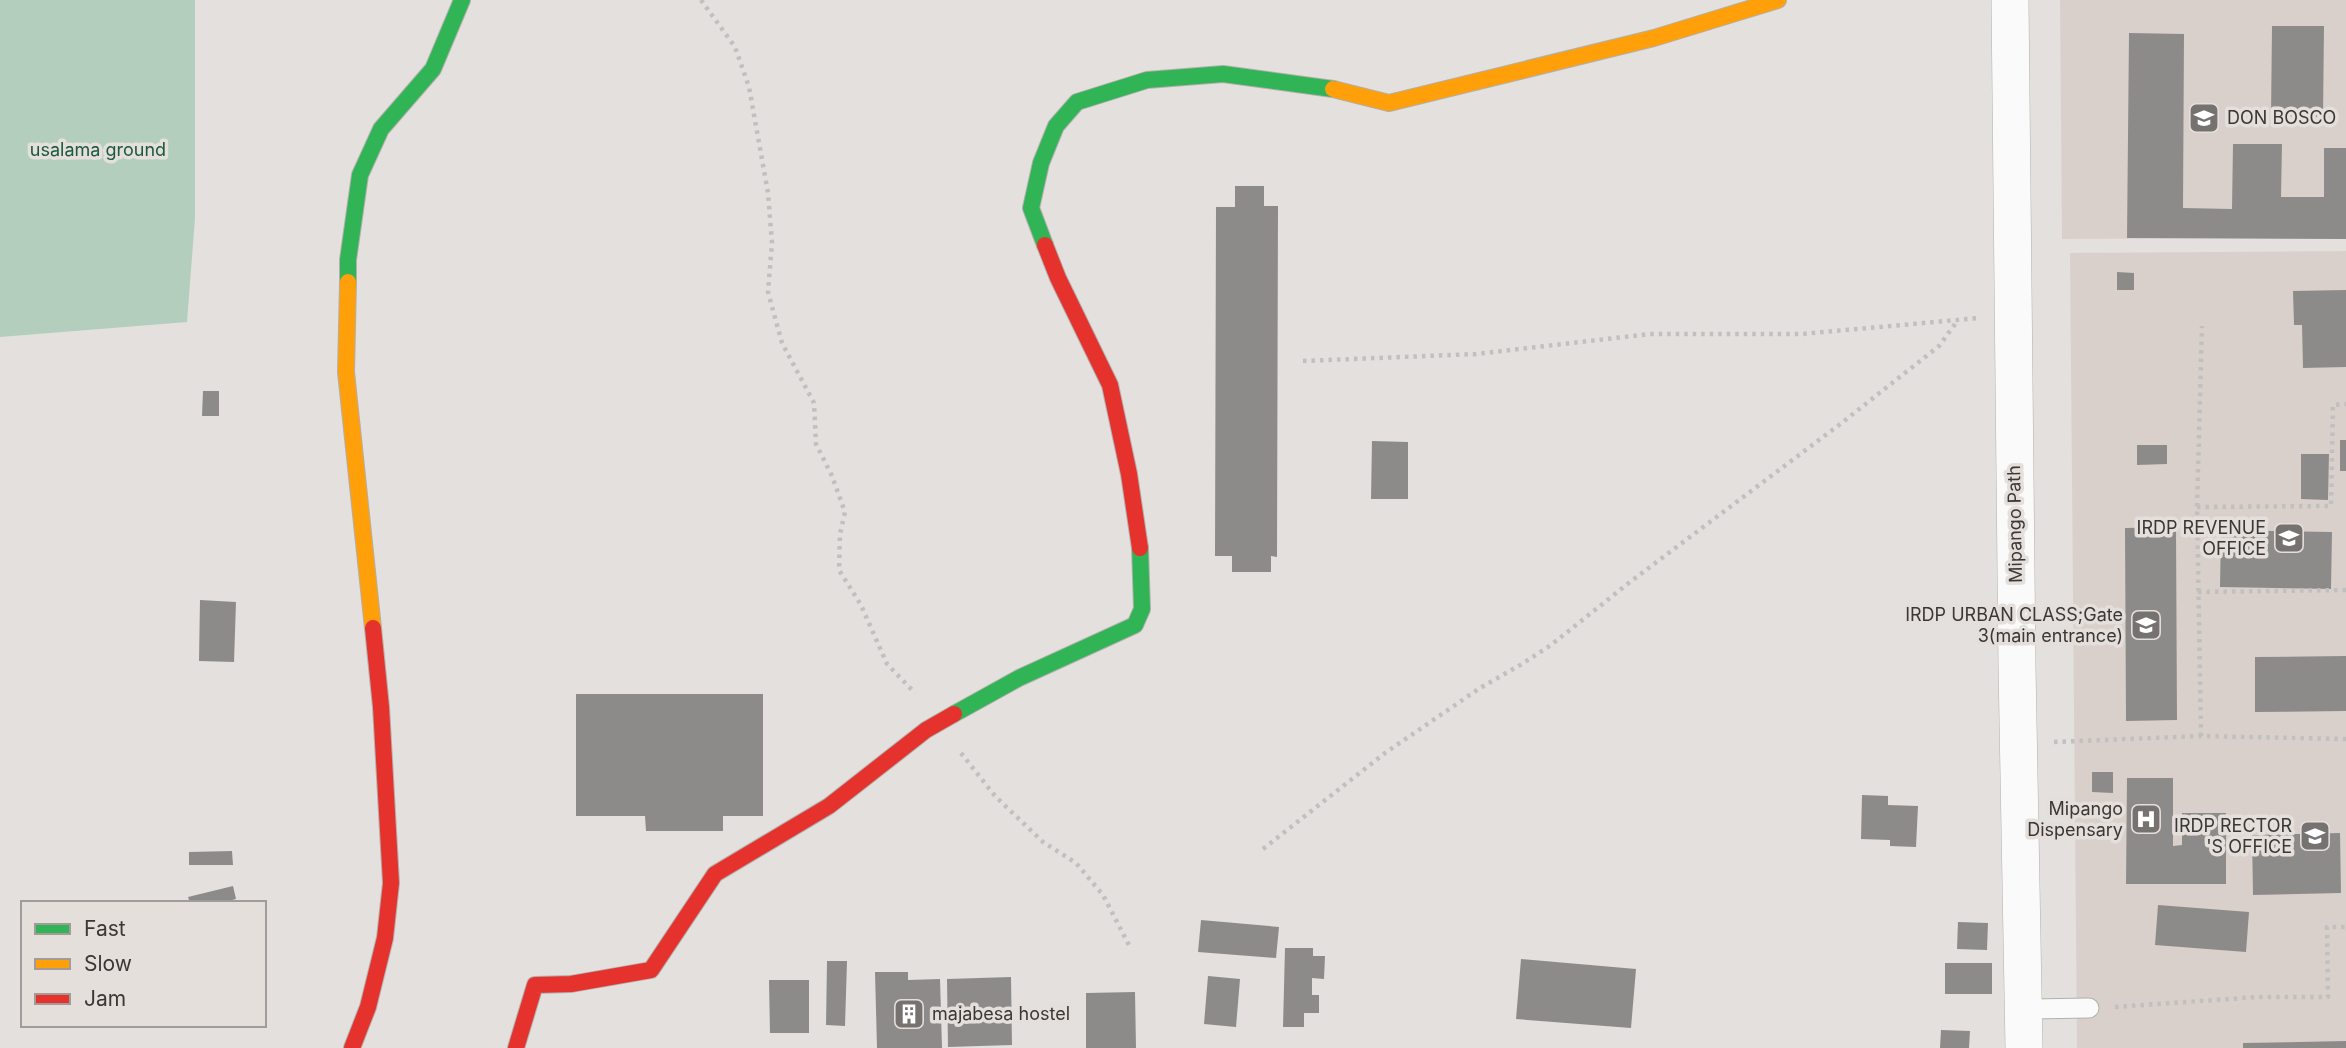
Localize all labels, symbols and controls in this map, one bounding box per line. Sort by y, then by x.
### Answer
school or university icon: DON BOSCO [2187,101,2221,135]
place label: DON BOSCO [2227,107,2336,128]
park label: usalama ground [30,139,166,160]
street label: Mipango Path [2003,465,2026,583]
place label: IRDP REVENUE OFFICE [2137,517,2266,559]
school or university icon: IRDP REVENUE OFFICE [2272,521,2306,555]
place label: IRDP URBAN CLASS;Gate 3(main entrance) [1905,604,2123,646]
school or university icon: IRDP URBAN CLASS;Gate 3(main entrance) [2129,608,2163,642]
place label: Mipango Dispensary [2027,798,2123,840]
hospital icon: Mipango Dispensary [2129,802,2163,836]
place label: IRDP RECTOR 'S OFFICE [2174,815,2292,857]
school or university icon: IRDP RECTOR 'S OFFICE [2298,819,2332,853]
legend [21,901,266,1027]
text: Fast [84,916,126,941]
text: Slow [84,951,132,976]
text: Jam [84,986,126,1011]
building icon: majabesa hostel [892,997,926,1031]
place label: majabesa hostel [932,1003,1070,1024]

